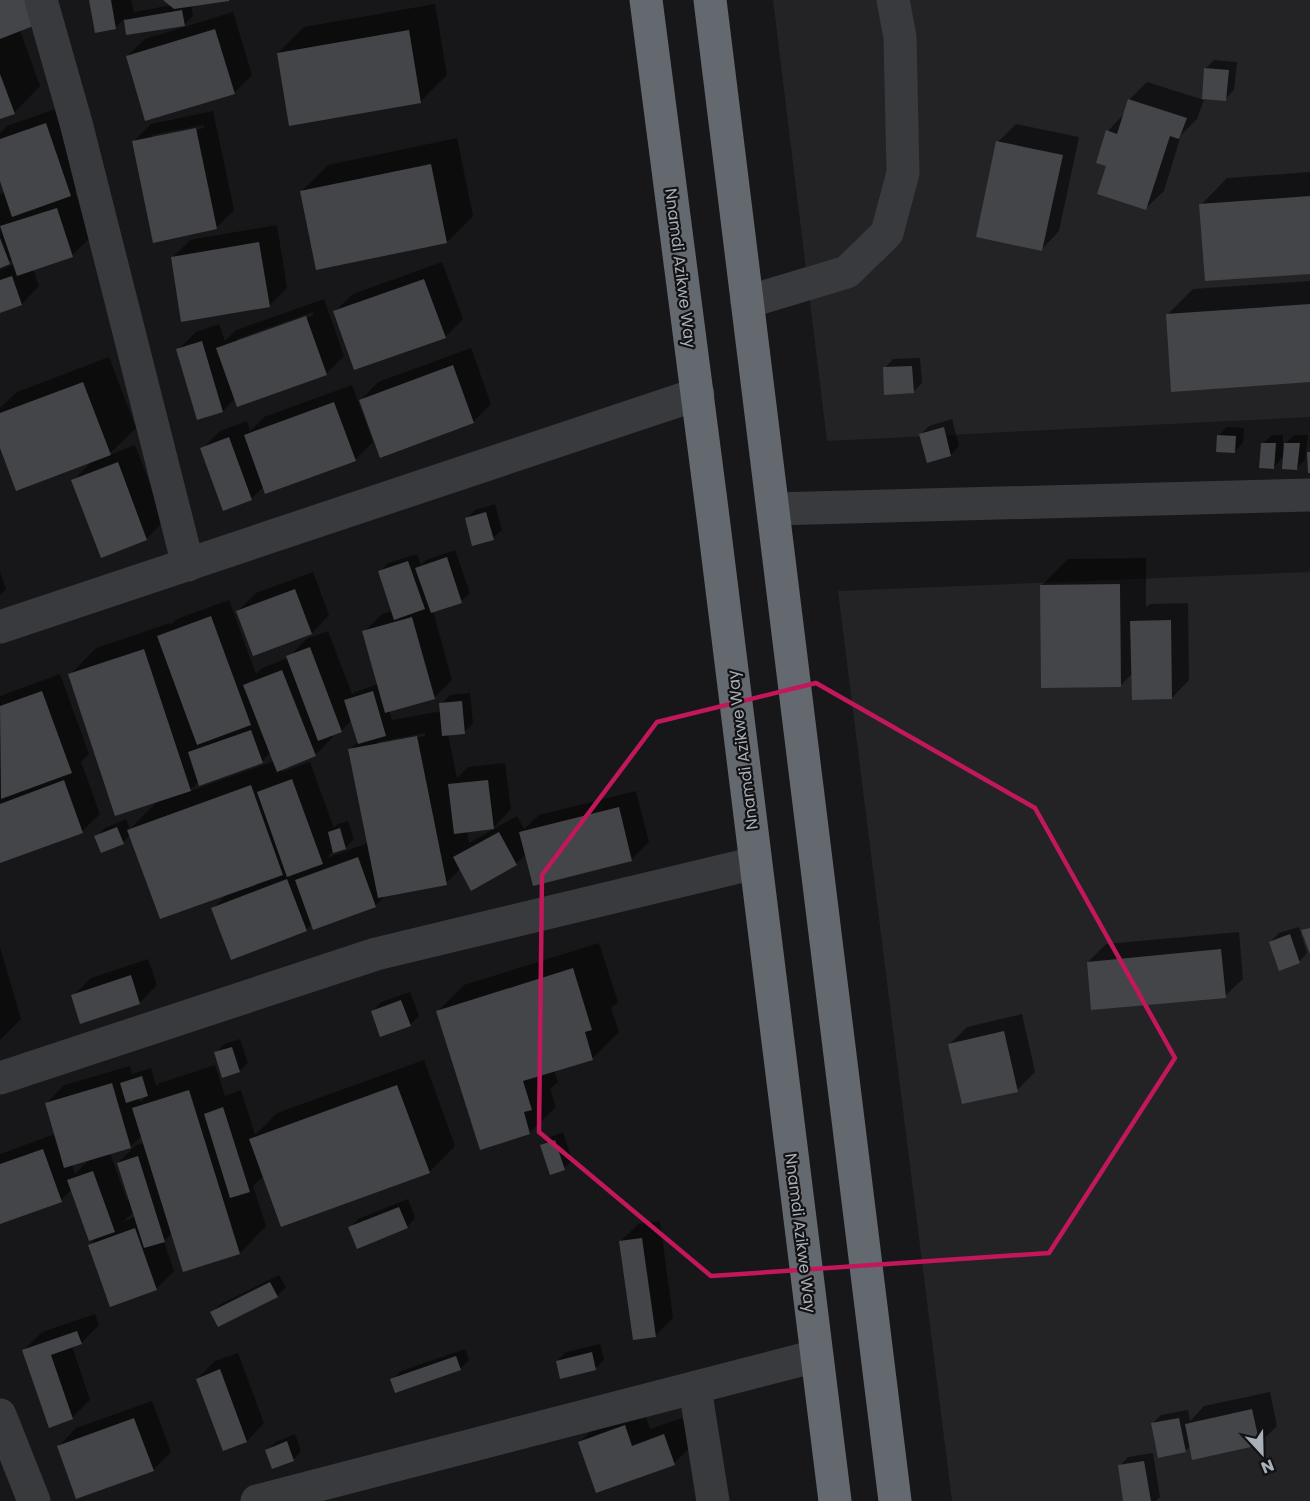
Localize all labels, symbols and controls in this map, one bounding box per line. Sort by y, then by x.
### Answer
street label: Nnamdi Azikwe Way [659,187,702,349]
street label: Nnamdi Azikwe Way [721,669,764,831]
street label: Nnamdi Azikwe Way [779,1152,822,1314]
north arrow [1232,1423,1292,1483]
text: N [1258,1454,1277,1479]

